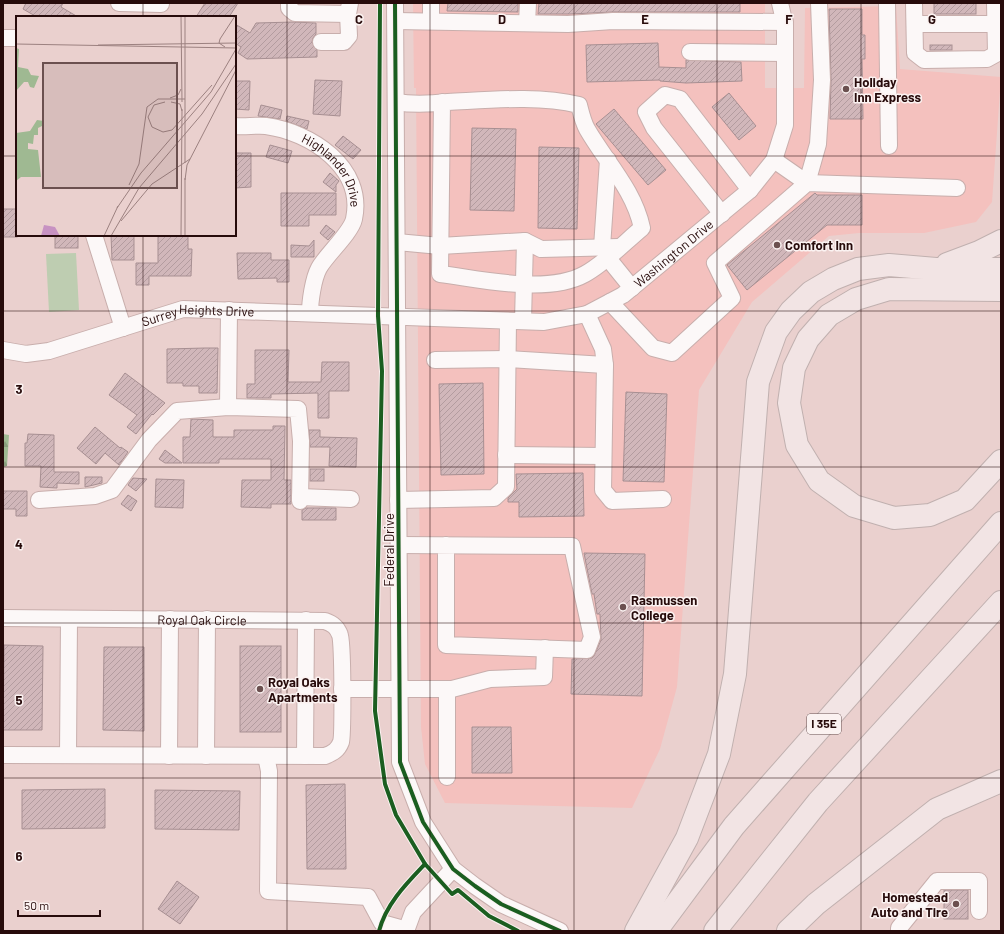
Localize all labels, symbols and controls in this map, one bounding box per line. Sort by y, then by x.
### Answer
text: C [355,11,363,27]
text: D [498,11,506,27]
text: E [641,11,649,27]
text: F [785,11,793,27]
text: G [928,11,936,27]
inset map [16,16,236,236]
place label: Holiday Inn Express [854,74,921,105]
marker: Holiday Inn Express [841,84,851,94]
street label: Highlander Drive [299,130,364,208]
street label: Washington Drive [630,216,716,291]
place label: Comfort Inn [785,237,853,253]
marker: Comfort Inn [772,240,782,250]
street label: Surrey Heights Drive [139,301,255,330]
text: 3 [15,381,23,397]
street label: Federal Drive [381,513,397,587]
text: 4 [15,536,23,552]
place label: Rasmussen College [631,592,697,623]
marker: Rasmussen College [618,602,628,612]
street label: Royal Oak Circle [157,611,247,628]
place label: Royal Oaks Apartments [268,674,338,705]
marker: Royal Oaks Apartments [255,684,265,694]
text: 5 [15,692,23,708]
road number: I 35E [807,714,841,734]
text: 6 [16,848,23,864]
place label: Homestead Auto and Tire [871,889,948,920]
scale bar [18,892,100,918]
text: 50 m [24,898,49,912]
marker: Homestead Auto and Tire [951,899,961,909]

